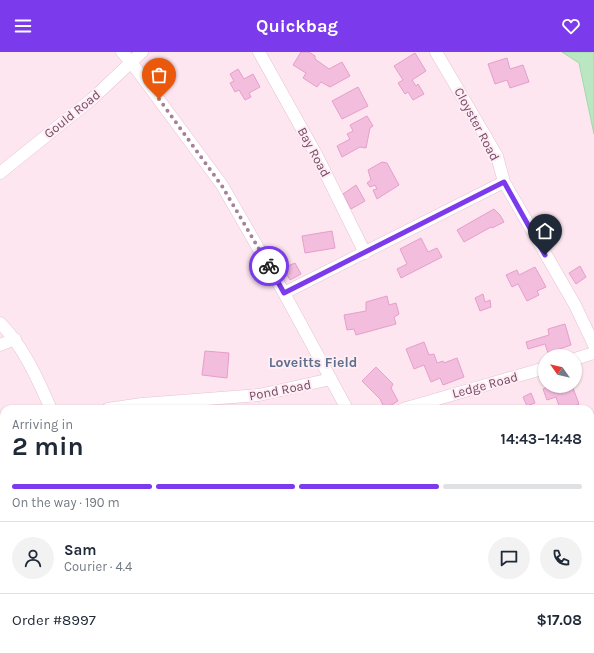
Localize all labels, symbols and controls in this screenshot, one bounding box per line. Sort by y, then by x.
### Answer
icon: menu [12,15,34,37]
text: Quickbag [256,15,338,37]
icon: heart [560,15,582,37]
pin [142,58,176,99]
icon: bag [148,64,170,86]
street label: Cloyster Road [451,85,503,163]
street label: Gould Road [41,87,103,141]
street label: Bay Road [295,125,333,179]
pin [528,214,562,255]
icon: home [534,220,556,242]
courier [249,246,289,286]
icon: bike [258,255,280,277]
north arrow [538,349,582,393]
map controls [538,349,582,393]
district label: Loveitts Field [269,354,357,371]
street label: Ledge Road [450,369,520,401]
street label: Pond Road [248,377,312,403]
text: Arriving in [12,417,73,432]
text: 14:43–14:48 [501,430,582,448]
text: 2 min [12,431,84,462]
text: On the way · 190 m [12,495,120,510]
button: person [12,537,54,579]
button: chat [488,537,530,579]
button: phone [540,537,582,579]
text: Sam [64,541,97,559]
text: Courier · 4.4 [64,559,132,574]
text: Order #8997 [12,611,96,629]
text: $17.08 [536,611,582,629]

